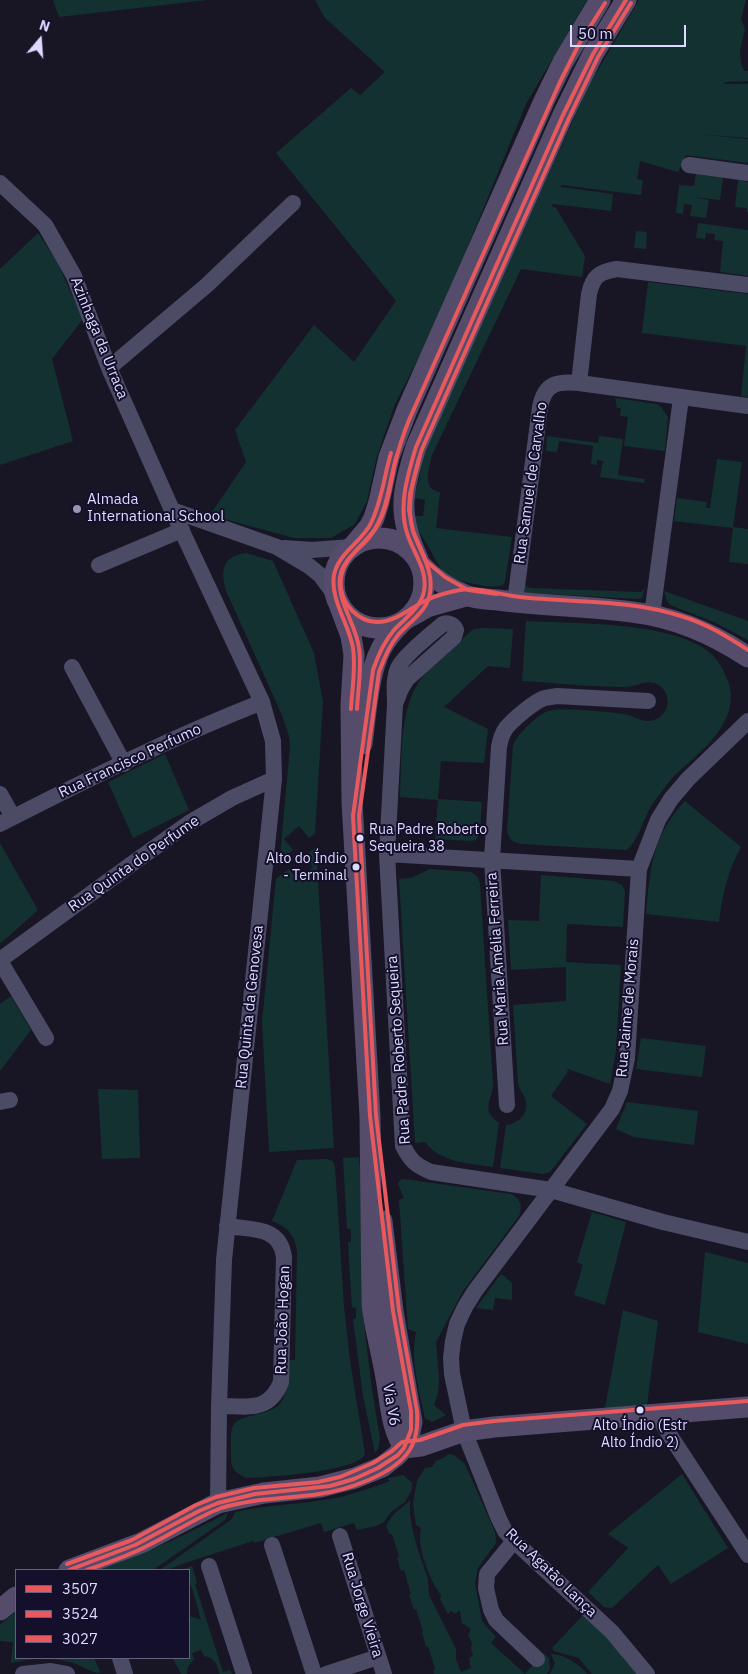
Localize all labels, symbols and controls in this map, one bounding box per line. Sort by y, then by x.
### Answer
north arrow [15,15,65,65]
scale bar [573,15,689,47]
text: N [37,16,52,36]
text: 50 m [578,24,613,43]
street label: Azinhaga da Urraca [66,274,132,402]
street label: Rua Samuel de Carvalho [511,401,551,565]
place label: Almada International School [87,491,224,526]
marker: Almada International School [71,503,83,515]
street label: Rua Francisco Perfumo [56,720,204,802]
street label: Rua Quinta do Perfume [65,812,203,916]
place label: Rua Padre Roberto Sequeira 38 [369,822,487,854]
marker: Rua Padre Roberto Sequeira 38 [355,833,365,843]
place label: Alto do Índio - Terminal [266,851,347,884]
marker: Alto do Índio - Terminal [351,862,361,872]
street label: Rua Maria Amélia Ferreira [483,872,513,1046]
street label: Rua Quinta da Genovesa [232,924,268,1090]
street label: Rua Jaime de Morais [613,938,643,1078]
street label: Rua Padre Roberto Sequeira [383,955,415,1145]
street label: Rua João Hogan [272,1265,294,1375]
street label: Via V6 [378,1382,404,1428]
marker: Alto Índio (Estr Alto Índio 2) [635,1405,645,1415]
place label: Alto Índio (Estr Alto Índio 2) [593,1418,687,1450]
street label: Rua Agatão Lança [502,1525,600,1621]
street label: Rua Jorge Vieira [337,1550,387,1660]
legend [15,1569,190,1659]
text: 3507 [62,1579,98,1598]
text: 3524 [62,1604,98,1623]
text: 3027 [62,1629,98,1648]

